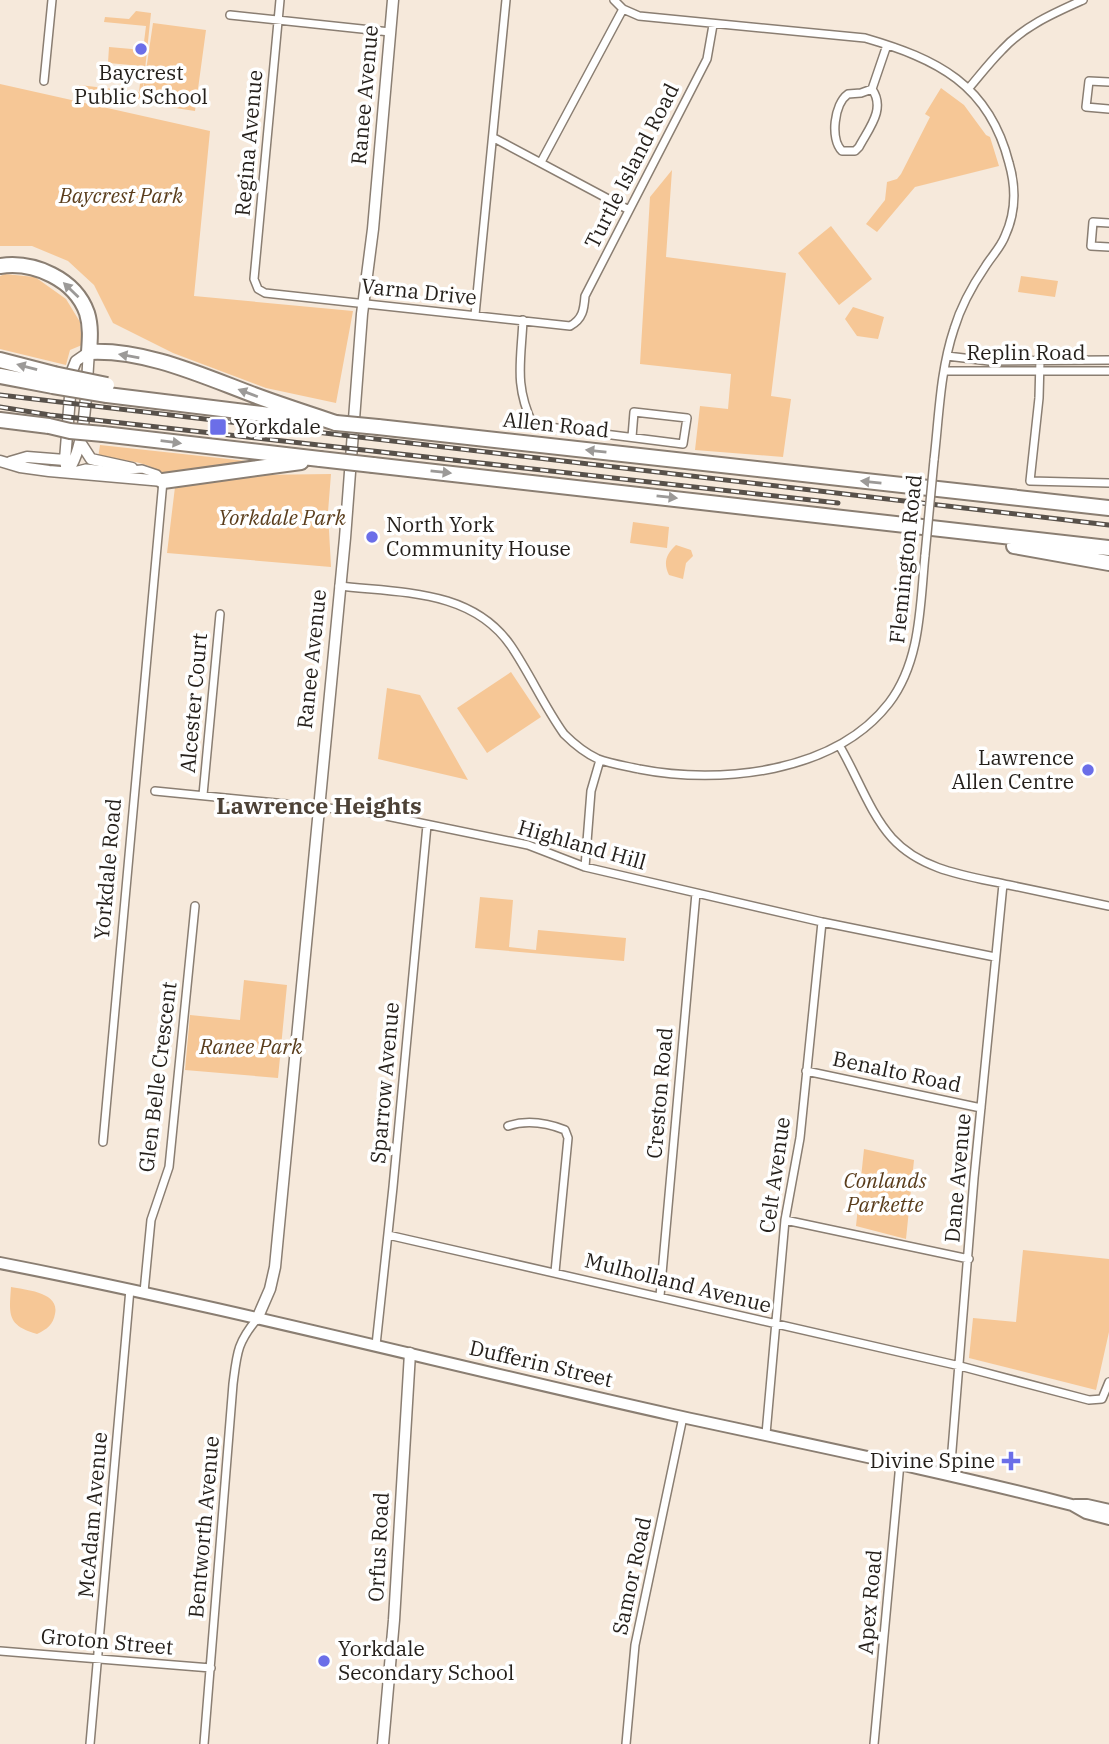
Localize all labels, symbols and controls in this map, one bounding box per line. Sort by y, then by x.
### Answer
street label: Ranee Avenue [344,24,384,166]
marker: Baycrest Public School [133,41,149,57]
place label: Baycrest Public School [74,58,208,110]
street label: Regina Avenue [228,69,268,217]
street label: Turtle Island Road [577,78,685,253]
park label: Baycrest Park [58,181,184,209]
street label: Varna Drive [360,271,478,311]
one-way arrow [62,281,79,298]
street label: Replin Road [966,338,1086,366]
one-way arrow [118,350,140,361]
one-way arrow [16,361,38,372]
one-way arrow [238,387,259,398]
street label: Allen Road [502,405,611,444]
place label: Yorkdale [234,412,321,440]
marker: Yorkdale [208,417,228,437]
one-way arrow [160,436,182,447]
one-way arrow [585,445,607,456]
one-way arrow [430,467,452,478]
street label: Flemington Road [882,473,928,645]
one-way arrow [860,476,882,487]
one-way arrow [656,492,678,503]
park label: Yorkdale Park [218,503,347,531]
place label: North York Community House [386,510,571,562]
marker: North York Community House [364,529,380,545]
street label: Ranee Avenue [290,588,332,730]
street label: Alcester Court [173,632,213,774]
place label: Lawrence Allen Centre [952,743,1074,795]
marker: Lawrence Allen Centre [1080,762,1096,778]
district label: Lawrence Heights [216,790,422,820]
street label: Yorkdale Road [87,797,127,941]
street label: Highland Hill [515,812,650,876]
street label: Glen Belle Crescent [131,980,183,1174]
street label: Sparrow Avenue [363,1001,405,1165]
street label: Creston Road [639,1026,679,1160]
park label: Ranee Park [198,1032,303,1060]
street label: Benalto Road [830,1044,964,1098]
street label: Dane Avenue [937,1112,977,1244]
street label: Celt Avenue [752,1115,796,1235]
park label: Conlands Parkette [844,1166,927,1218]
street label: Mulholland Avenue [582,1245,775,1319]
street label: Dufferin Street [467,1333,616,1393]
street label: McAdam Avenue [71,1431,113,1599]
street label: Bentworth Avenue [181,1435,225,1619]
place label: Divine Spine [870,1446,995,1474]
marker: Divine Spine [1001,1451,1021,1471]
street label: Orfus Road [361,1491,395,1603]
street label: Samor Road [605,1514,657,1637]
street label: Apex Road [850,1548,888,1655]
street label: Groton Street [40,1621,174,1661]
place label: Yorkdale Secondary School [338,1634,514,1686]
marker: Yorkdale Secondary School [316,1653,332,1669]

